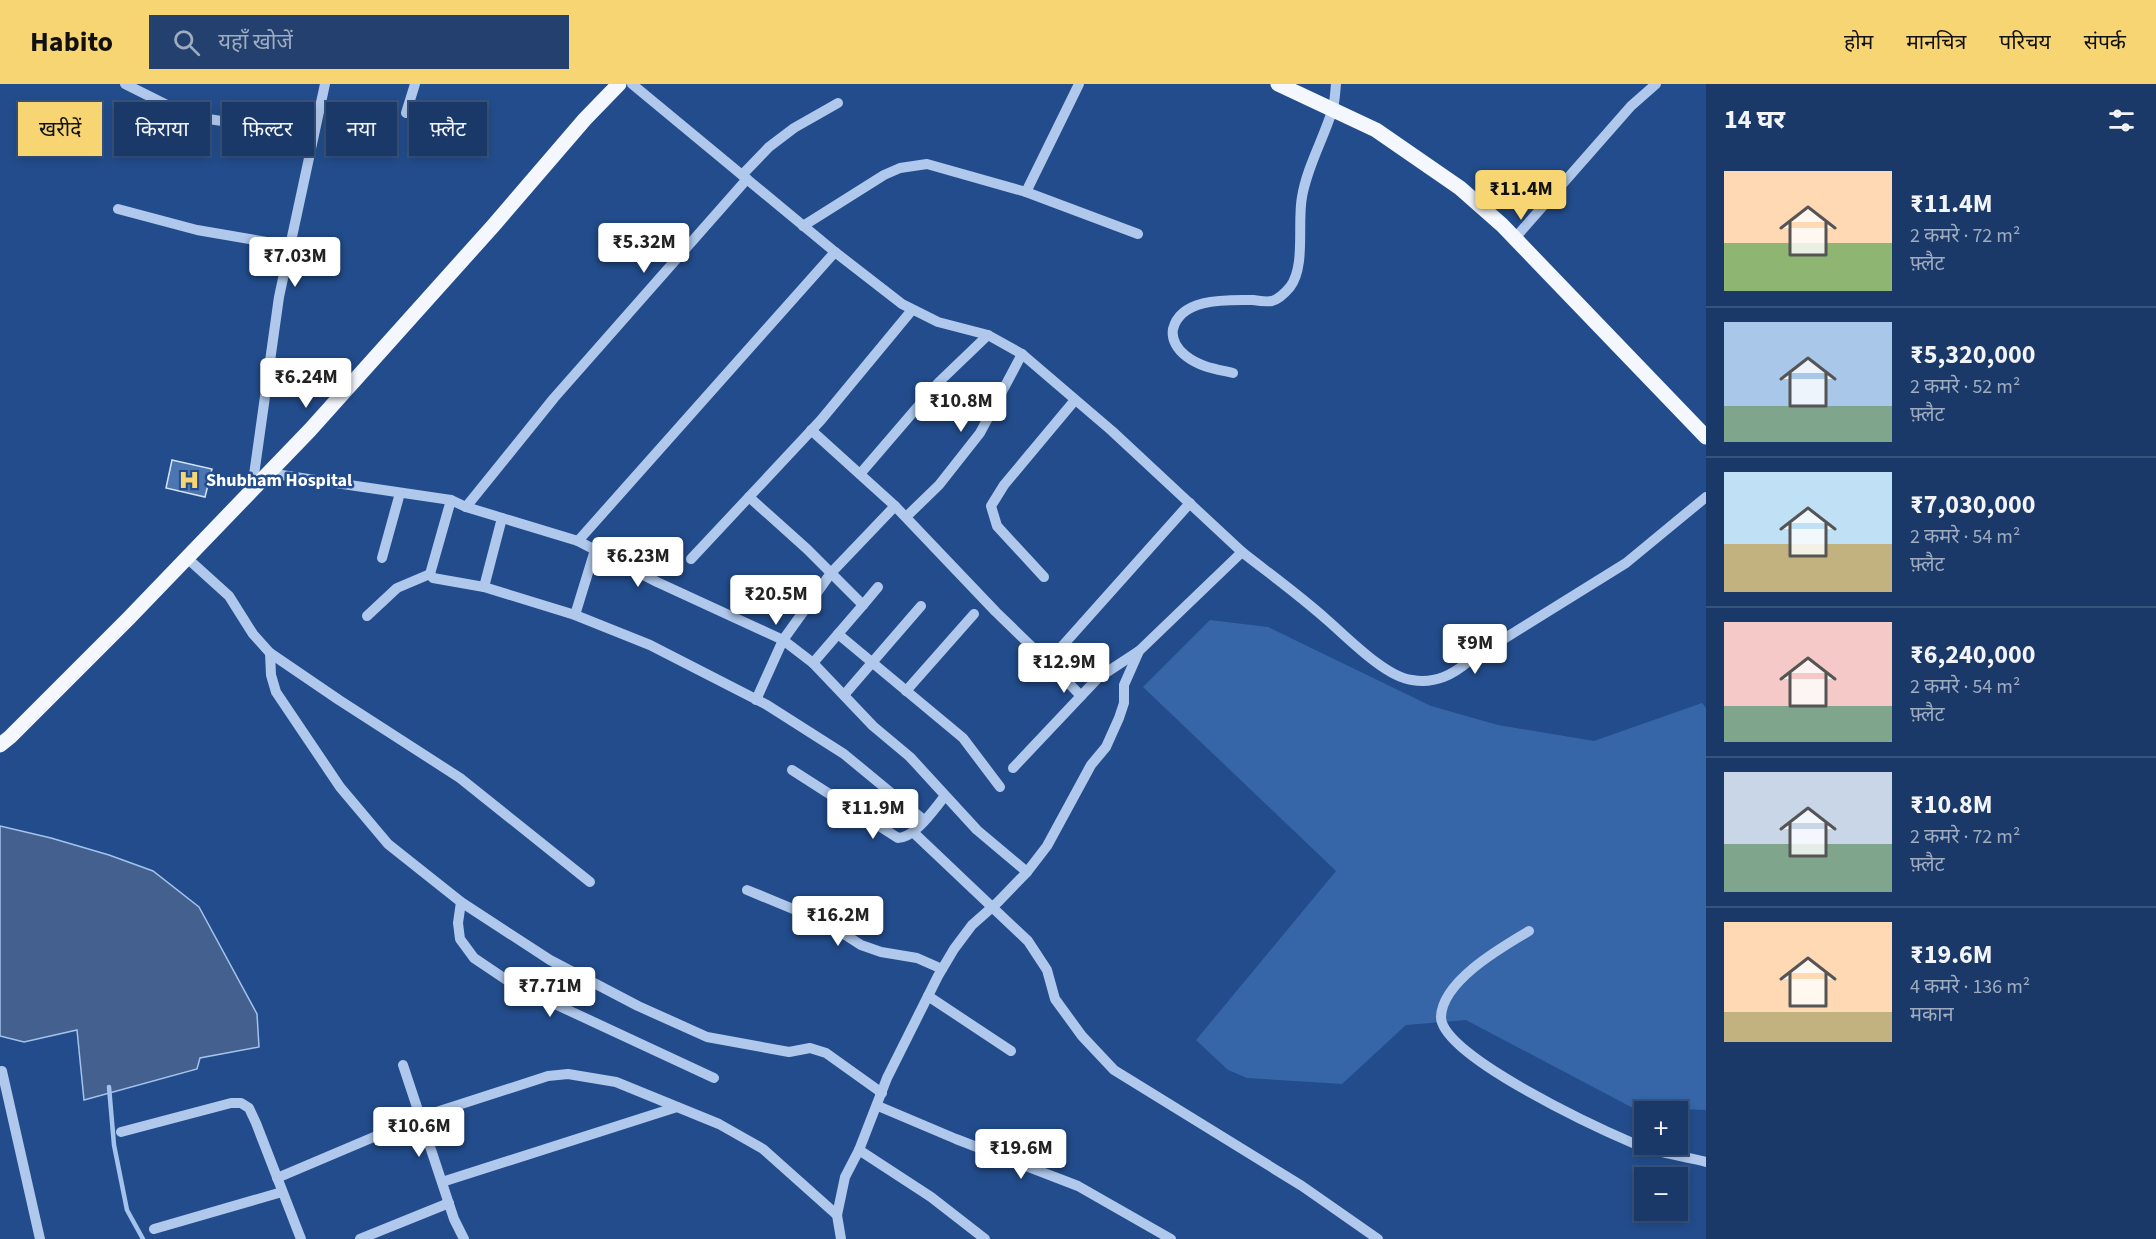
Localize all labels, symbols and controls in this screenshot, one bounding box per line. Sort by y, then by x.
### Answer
search box [149,15,569,69]
text: Habito [30,22,113,62]
icon: search [170,26,203,59]
text: यहाँ खोजें [218,26,293,58]
text: होम [1844,27,1873,57]
text: मानचित्र [1906,27,1966,57]
text: परिचय [1999,27,2051,57]
text: संपर्क [2084,27,2126,57]
text: 14 घर [1724,101,1785,138]
chip: खरीदें [18,102,102,156]
chip: किराया [114,102,210,156]
chip: फ़िल्टर [222,102,314,156]
chip: नया [326,102,397,156]
chip: फ़्लैट [409,102,487,156]
icon: filters [2105,104,2138,137]
pin: ₹11.4M [1472,170,1570,221]
text: ₹11.4M [1489,175,1553,203]
text: ₹11.4M [1910,185,1993,222]
icon: home [1772,195,1844,267]
text: 2 कमरे · 72 m² [1910,222,2020,250]
pin: ₹5.32M [595,223,693,274]
text: ₹5.32M [612,228,676,256]
pin: ₹7.03M [246,237,344,288]
text: ₹7.03M [263,242,327,270]
text: फ़्लैट [1910,250,1945,278]
text: ₹5,320,000 [1910,336,2035,373]
icon: home [1772,346,1844,418]
pin: ₹6.24M [257,358,355,409]
text: ₹6.24M [274,363,338,391]
text: 2 कमरे · 52 m² [1910,373,2020,401]
pin: ₹10.8M [912,382,1010,433]
text: ₹10.8M [929,387,993,415]
text: फ़्लैट [1910,401,1945,429]
hospital icon: Shubham Hospital [177,468,201,492]
place label: Shubham Hospital [206,468,352,493]
text: ₹7,030,000 [1910,486,2035,523]
icon: home [1772,496,1844,568]
text: 2 कमरे · 54 m² [1910,523,2020,551]
pin: ₹6.23M [589,537,687,588]
text: ₹6.23M [606,542,670,570]
text: फ़्लैट [1910,551,1945,579]
pin: ₹20.5M [727,575,825,626]
text: ₹20.5M [744,580,808,608]
pin: ₹9M [1446,624,1504,675]
text: ₹9M [1457,629,1493,657]
text: ₹6,240,000 [1910,636,2035,673]
pin: ₹12.9M [1015,643,1113,694]
icon: home [1772,646,1844,718]
text: ₹12.9M [1032,648,1096,676]
text: 2 कमरे · 54 m² [1910,673,2020,701]
text: फ़्लैट [1910,701,1945,729]
text: ₹10.8M [1910,786,1993,823]
pin: ₹11.9M [824,789,922,840]
text: ₹11.9M [841,794,905,822]
icon: home [1772,796,1844,868]
text: 2 कमरे · 72 m² [1910,823,2020,851]
text: फ़्लैट [1910,851,1945,879]
pin: ₹16.2M [789,896,887,947]
text: ₹16.2M [806,901,870,929]
text: ₹19.6M [1910,936,1993,973]
icon: home [1772,946,1844,1018]
pin: ₹7.71M [501,967,599,1018]
text: ₹7.71M [518,972,582,1000]
text: 4 कमरे · 136 m² [1910,973,2030,1001]
text: मकान [1910,1001,1954,1029]
map controls [1634,1101,1688,1221]
button: + [1634,1101,1688,1155]
pin: ₹10.6M [370,1107,468,1158]
text: ₹10.6M [387,1112,451,1140]
pin: ₹19.6M [972,1129,1070,1180]
text: ₹19.6M [989,1134,1053,1162]
button: − [1634,1167,1688,1221]

